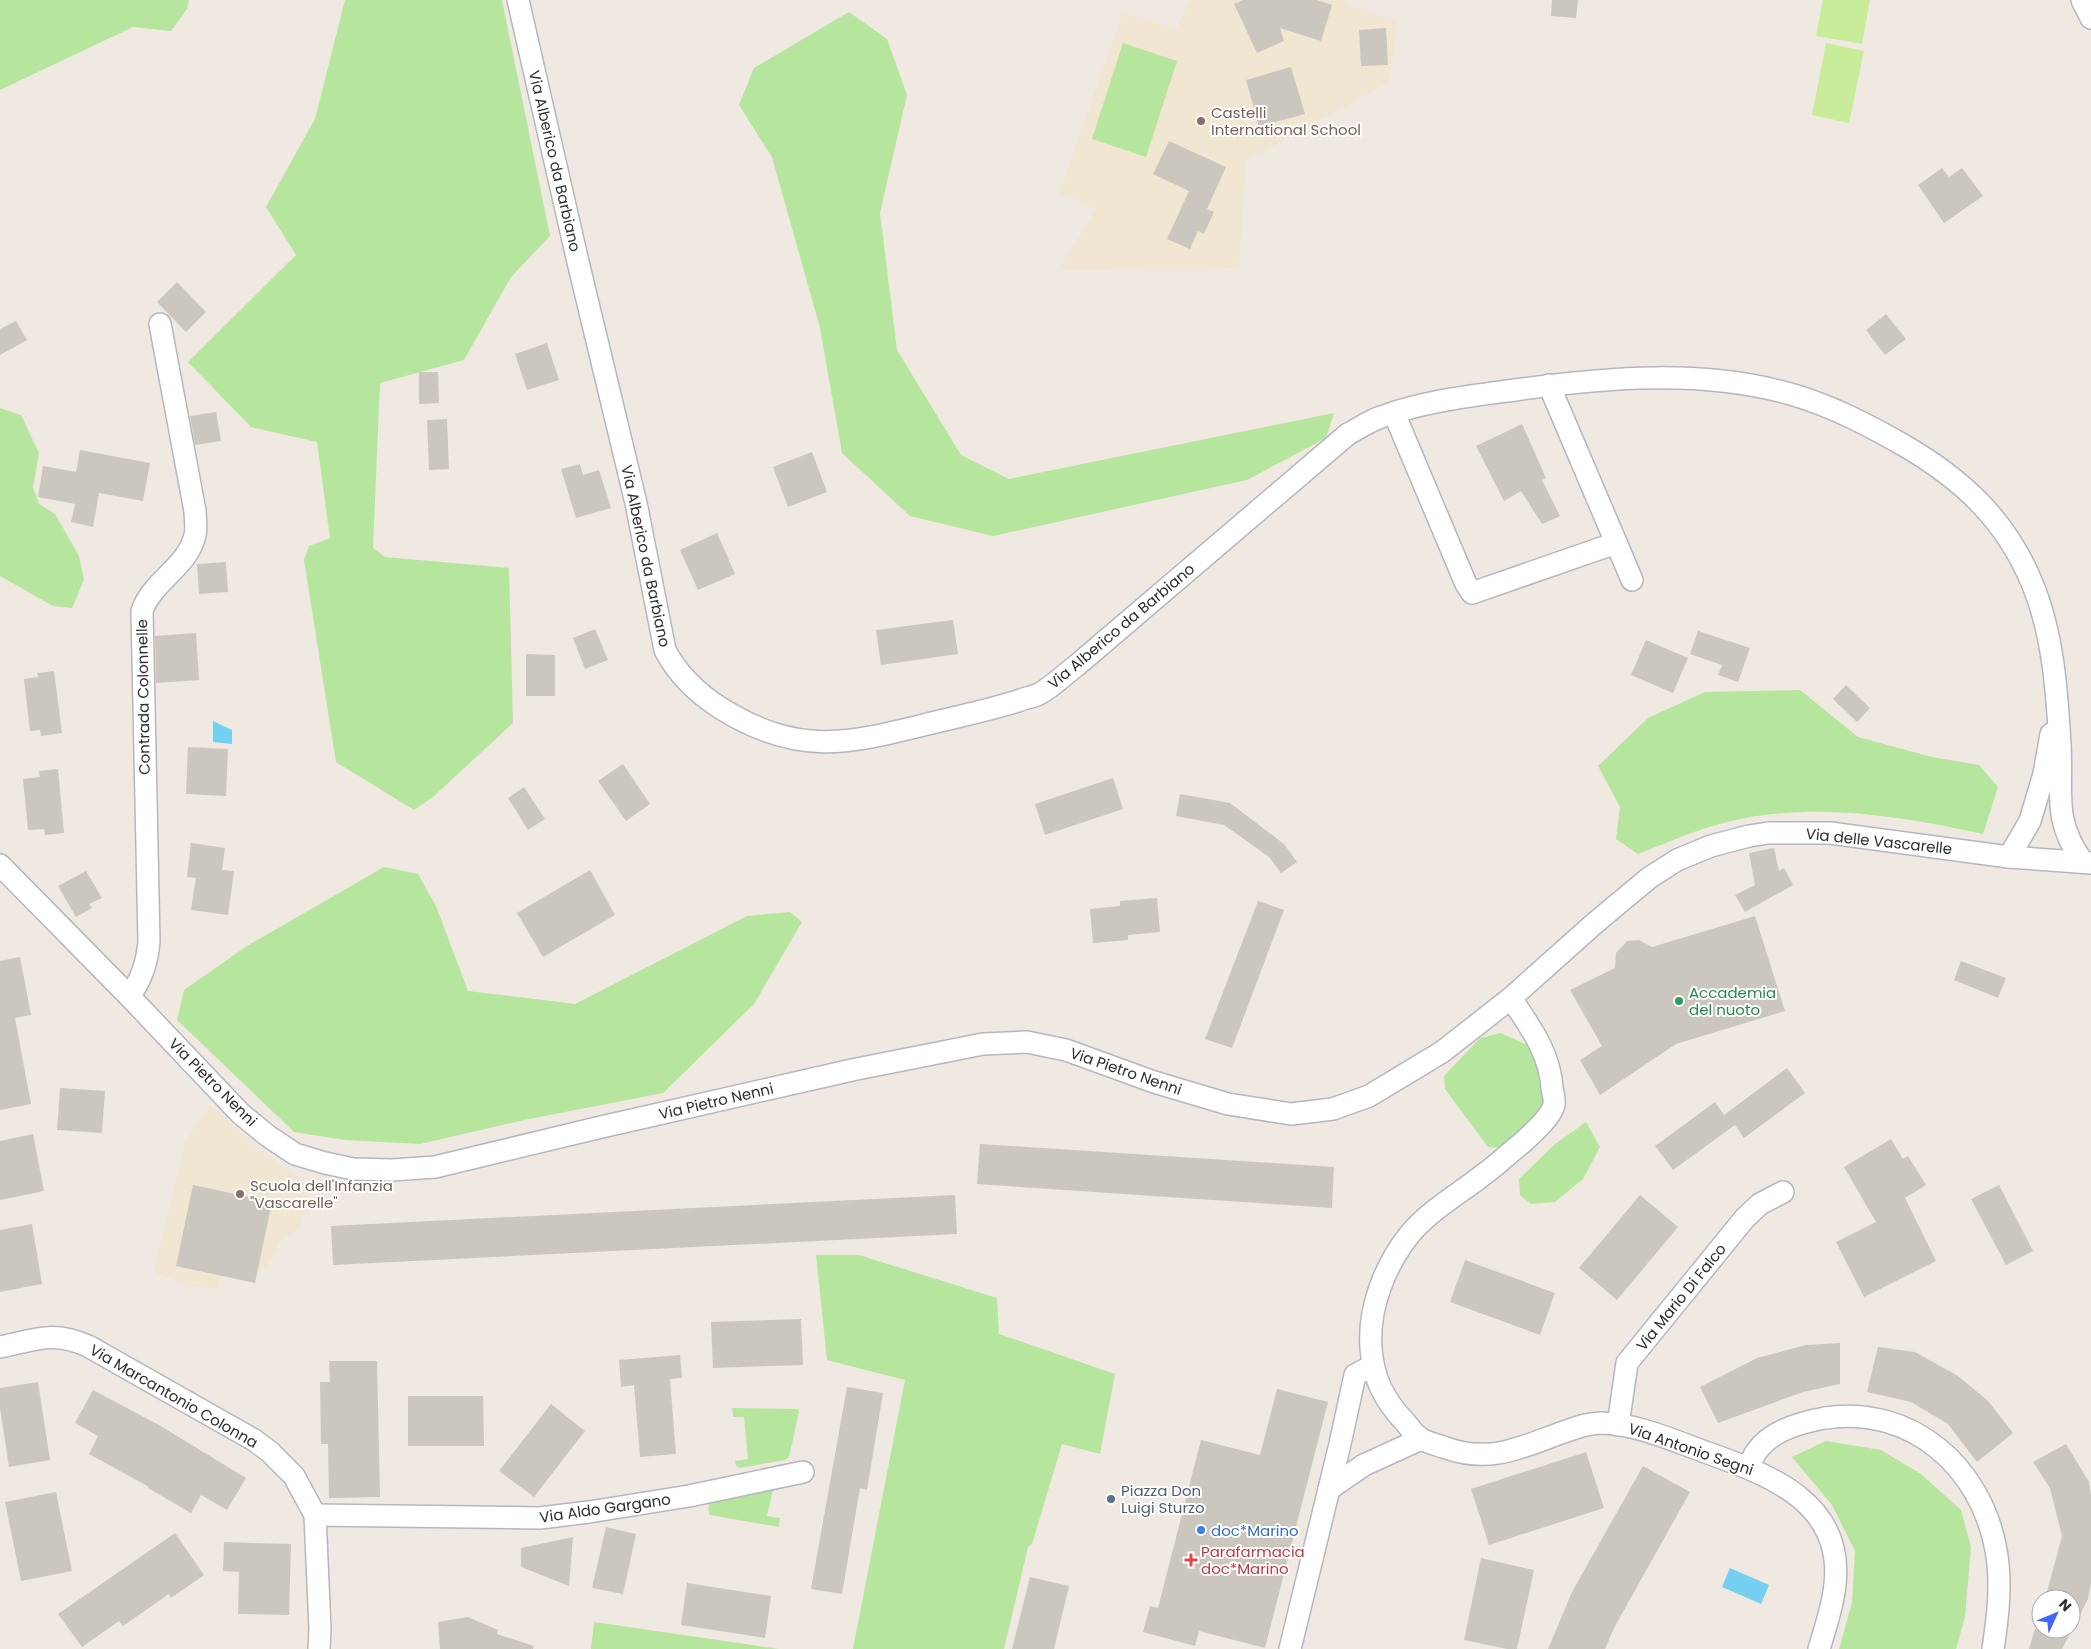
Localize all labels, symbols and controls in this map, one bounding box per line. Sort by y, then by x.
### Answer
street label: Via Alberico da Barbiano [524,68,586,254]
place label: Castelli International School [1211,102,1361,140]
marker: Castelli International School [1195,115,1207,127]
street label: Via Alberico da Barbiano [616,463,676,649]
street label: Via Alberico da Barbiano [1043,558,1199,694]
street label: Contrada Colonnelle [131,619,155,775]
street label: Via delle Vascarelle [1805,823,1953,859]
place label: Accademia del nuoto [1689,982,1776,1020]
marker: Accademia del nuoto [1673,995,1685,1007]
street label: Via Pietro Nenni [164,1033,262,1131]
street label: Via Pietro Nenni [1067,1042,1185,1100]
street label: Via Pietro Nenni [657,1078,775,1124]
place label: Scuola dell'Infanzia "Vascarelle" [250,1175,393,1213]
marker: Scuola dell'Infanzia "Vascarelle" [234,1188,246,1200]
street label: Via Mario Di Falco [1631,1239,1731,1355]
street label: Via Marcantonio Colonna [86,1339,262,1453]
street label: Via Antonio Segni [1626,1418,1756,1480]
place label: Piazza Don Luigi Sturzo [1121,1480,1205,1518]
street label: Via Aldo Gargano [538,1488,672,1528]
marker: Piazza Don Luigi Sturzo [1105,1493,1117,1505]
place label: doc*Marino [1211,1520,1299,1541]
marker: doc*Marino [1195,1524,1207,1536]
place label: Parafarmacia doc*Marino [1201,1541,1305,1579]
marker: Parafarmacia doc*Marino [1185,1554,1197,1566]
north arrow [2031,1589,2081,1639]
text: N [2055,1594,2076,1616]

